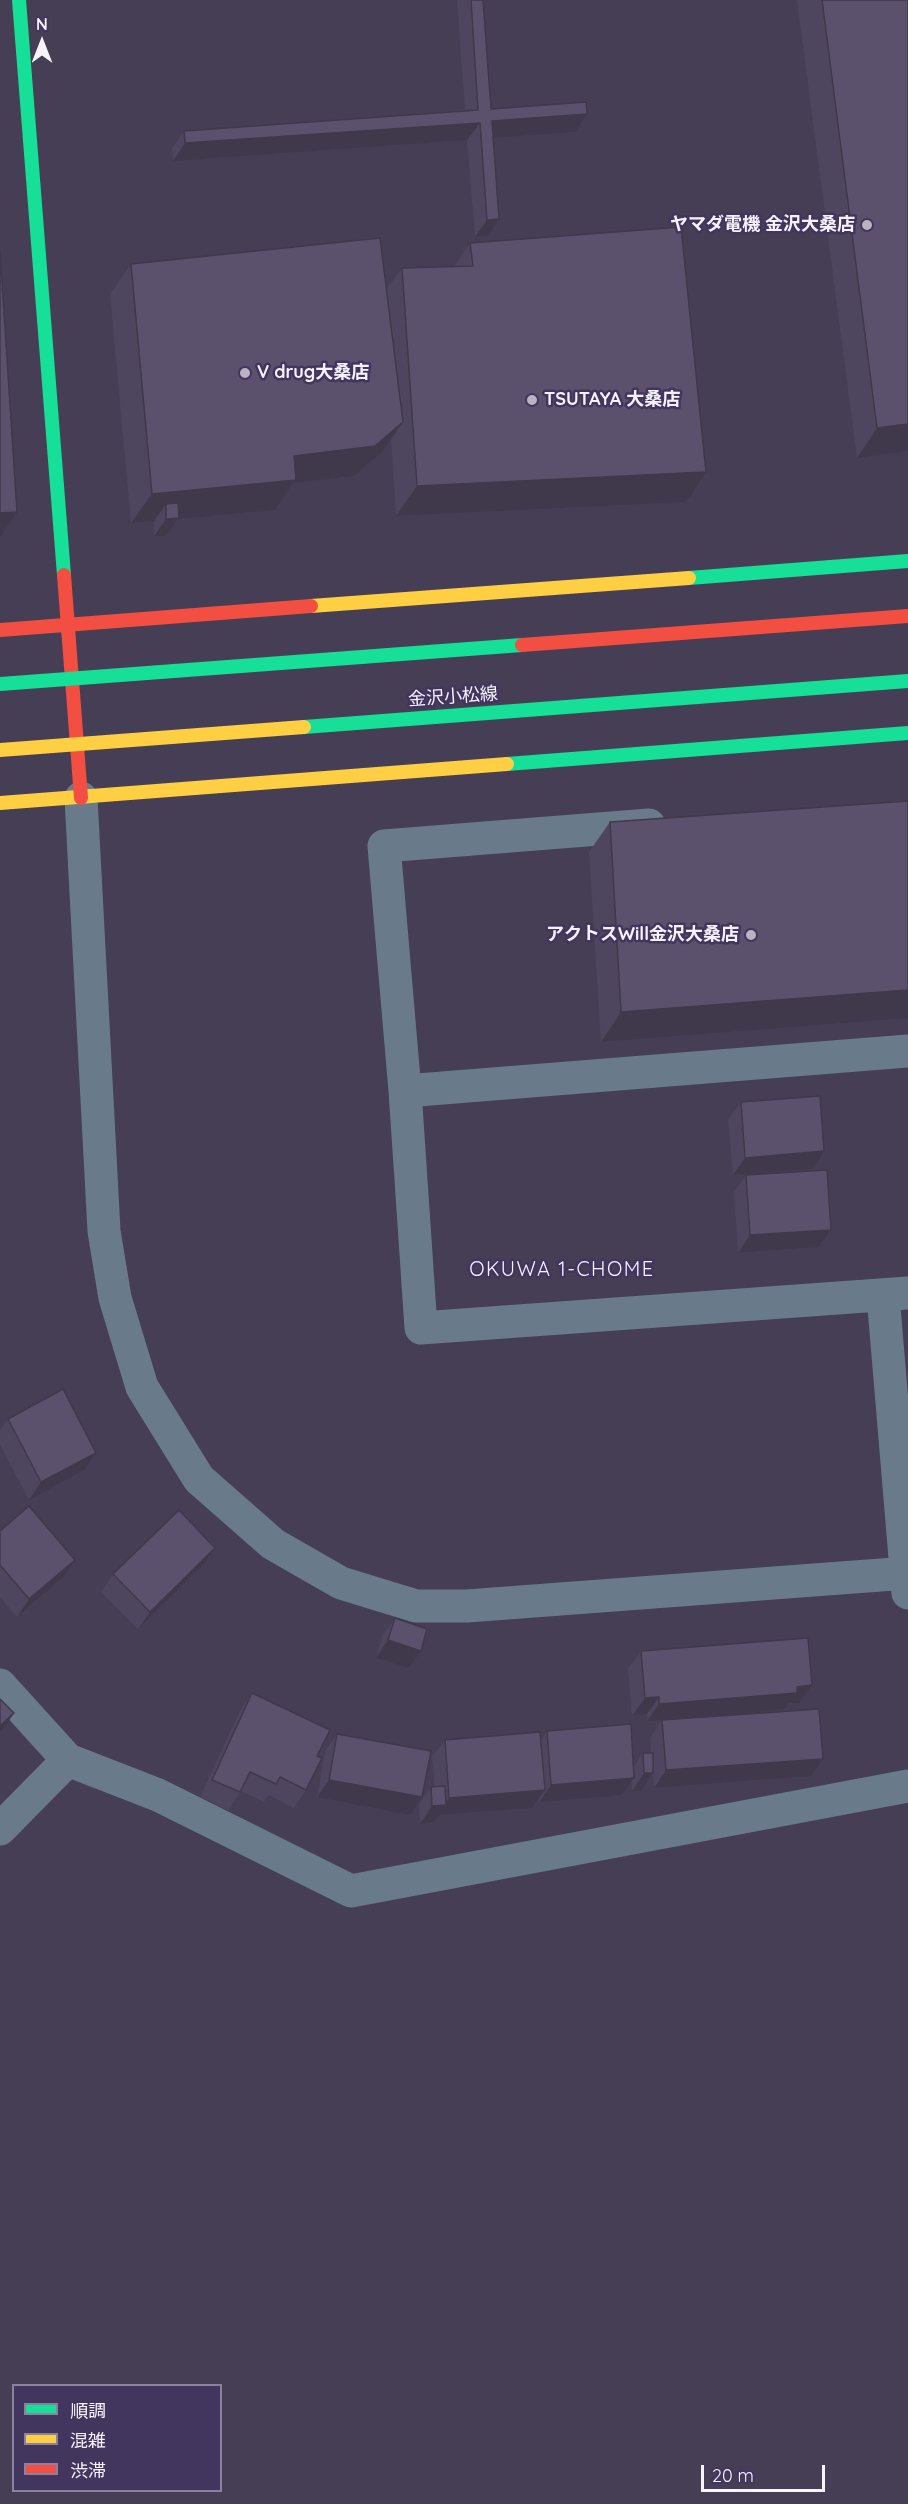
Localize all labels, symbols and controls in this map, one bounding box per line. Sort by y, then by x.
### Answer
north arrow [12,12,72,72]
text: N [36,14,48,34]
place label: ヤマダ電機 金沢大桑店 [670,214,855,236]
marker: ヤマダ電機 金沢大桑店 [860,218,874,232]
place label: V drug大桑店 [257,362,369,384]
marker: V drug大桑店 [238,366,252,380]
place label: TSUTAYA 大桑店 [544,389,680,411]
marker: TSUTAYA 大桑店 [525,393,539,407]
street label: 金沢小松線 [407,683,499,711]
place label: アクトスWill金沢大桑店 [546,924,739,946]
marker: アクトスWill金沢大桑店 [744,928,758,942]
district label: OKUWA 1-CHOME [469,1258,655,1282]
legend [12,2384,222,2492]
text: 順調 [70,2399,106,2422]
text: 混雑 [70,2429,106,2452]
scale bar [704,2453,828,2491]
text: 渋滞 [70,2459,106,2482]
text: 20 m [712,2464,754,2487]

